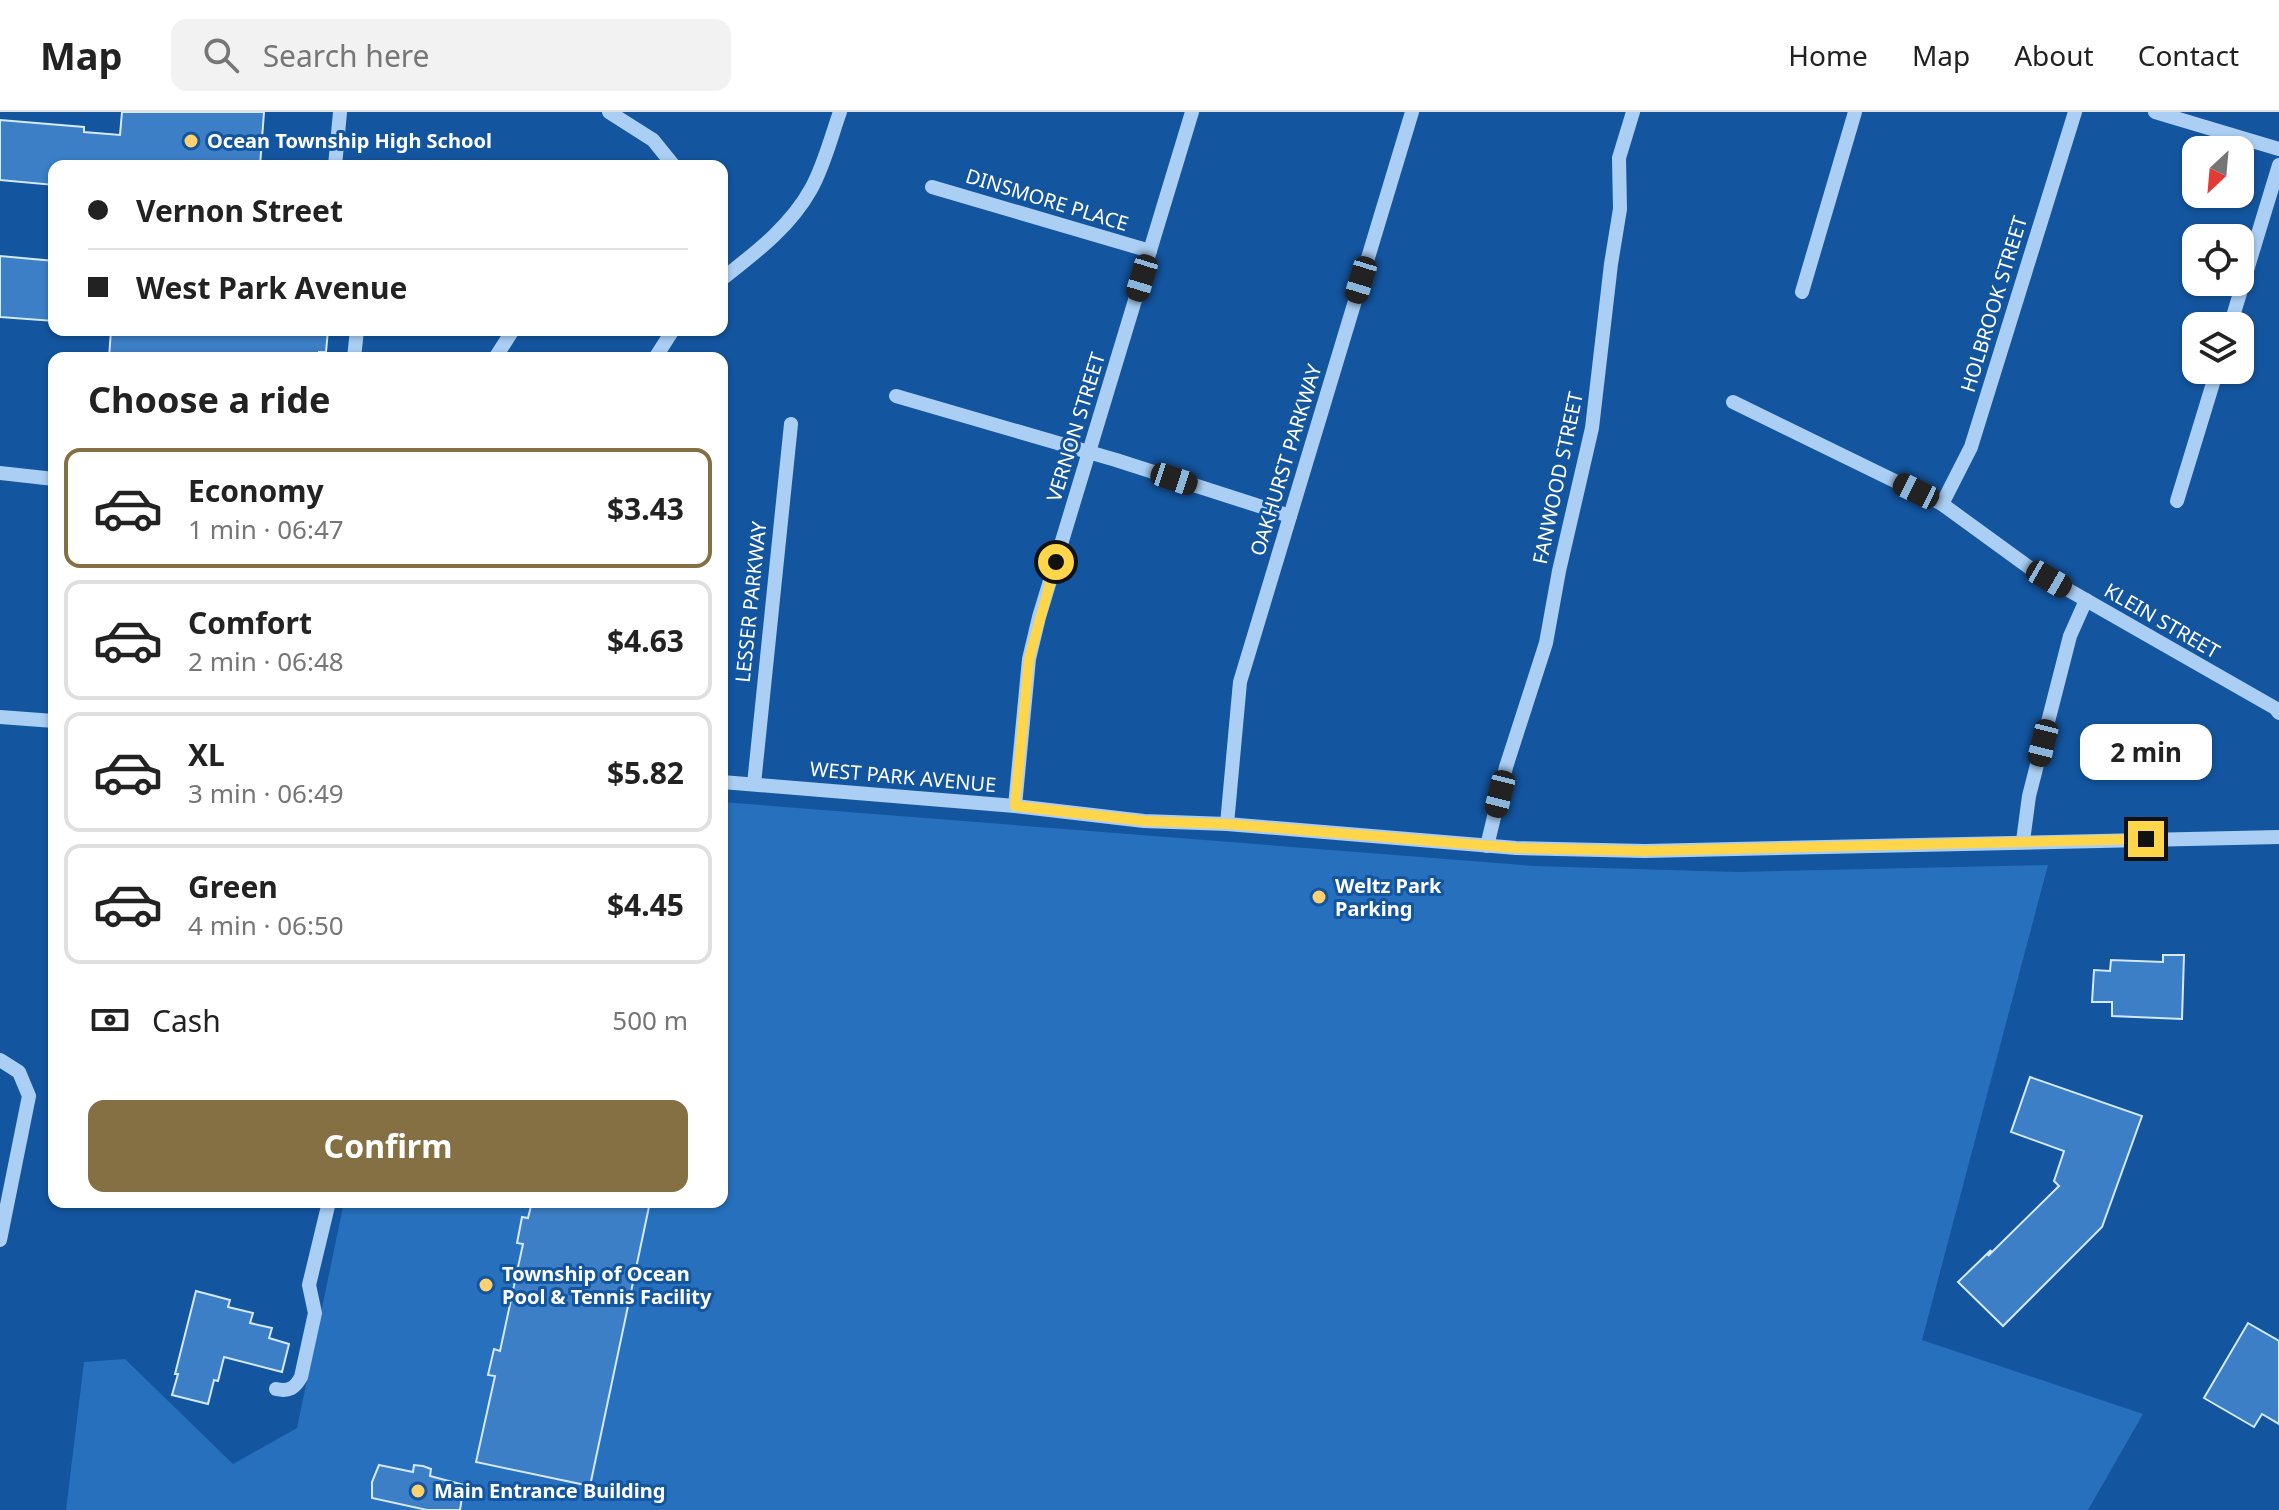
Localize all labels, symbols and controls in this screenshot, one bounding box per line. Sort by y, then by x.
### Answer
search box [171,19,731,91]
text: Map [40,29,123,81]
icon: search [199,33,243,77]
text: Search here [263,35,430,76]
text: Home [1788,36,1868,74]
text: Map [1912,36,1970,74]
text: About [2014,36,2094,74]
text: Contact [2138,36,2239,74]
place label: Ocean Township High School [207,127,492,154]
marker: Ocean Township High School [182,132,200,150]
north arrow [2182,136,2254,208]
map controls [2182,136,2254,384]
street label: DINSMORE PLACE [962,162,1132,237]
text: Vernon Street [136,190,343,231]
street label: HOLBROOK STREET [1954,212,2033,395]
button: locate [2182,224,2254,296]
car [1124,252,1160,304]
car [1343,254,1379,306]
text: West Park Avenue [136,267,407,308]
button: layers [2182,312,2254,384]
street label: VERNON STREET [1040,349,1111,505]
street label: OAKHURST PARKWAY [1244,360,1328,559]
text: Choose a ride [88,375,330,424]
street label: FANWOOD STREET [1526,389,1589,566]
car [1147,460,1201,498]
text: Economy [188,470,324,511]
car [1889,470,1943,512]
icon: car [92,472,164,544]
text: $3.43 [607,488,684,529]
text: 1 min · 06:47 [188,511,344,547]
street label: LESSER PARKWAY [729,519,772,684]
route start [1038,544,1074,580]
car [2022,557,2076,601]
street label: KLEIN STREET [2100,577,2225,665]
text: Comfort [188,602,312,643]
icon: car [92,604,164,676]
text: $4.63 [607,620,684,661]
text: 2 min · 06:48 [188,643,344,679]
car [2026,717,2060,769]
callout: 2 min [2080,723,2212,779]
text: XL [188,734,225,775]
text: 2 min [2110,734,2182,770]
icon: car [92,736,164,808]
text: $5.82 [607,752,684,793]
street label: WEST PARK AVENUE [809,755,997,798]
car [1483,768,1517,820]
text: 3 min · 06:49 [188,775,344,811]
route end [2128,821,2164,857]
text: Green [188,866,278,907]
icon: car [92,868,164,940]
place label: Weltz Park Parking [1335,872,1442,922]
text: $4.45 [607,884,684,925]
marker: Weltz Park Parking [1310,888,1328,906]
text: 4 min · 06:50 [188,907,344,943]
icon: cash [88,998,132,1042]
text: Cash [152,1000,221,1041]
text: 500 m [612,1002,688,1038]
button: Confirm [88,1100,688,1192]
place label: Township of Ocean Pool & Tennis Facility [502,1260,712,1310]
marker: Township of Ocean Pool & Tennis Facility [477,1276,495,1294]
place label: Main Entrance Building [434,1477,665,1504]
marker: Main Entrance Building [409,1482,427,1500]

